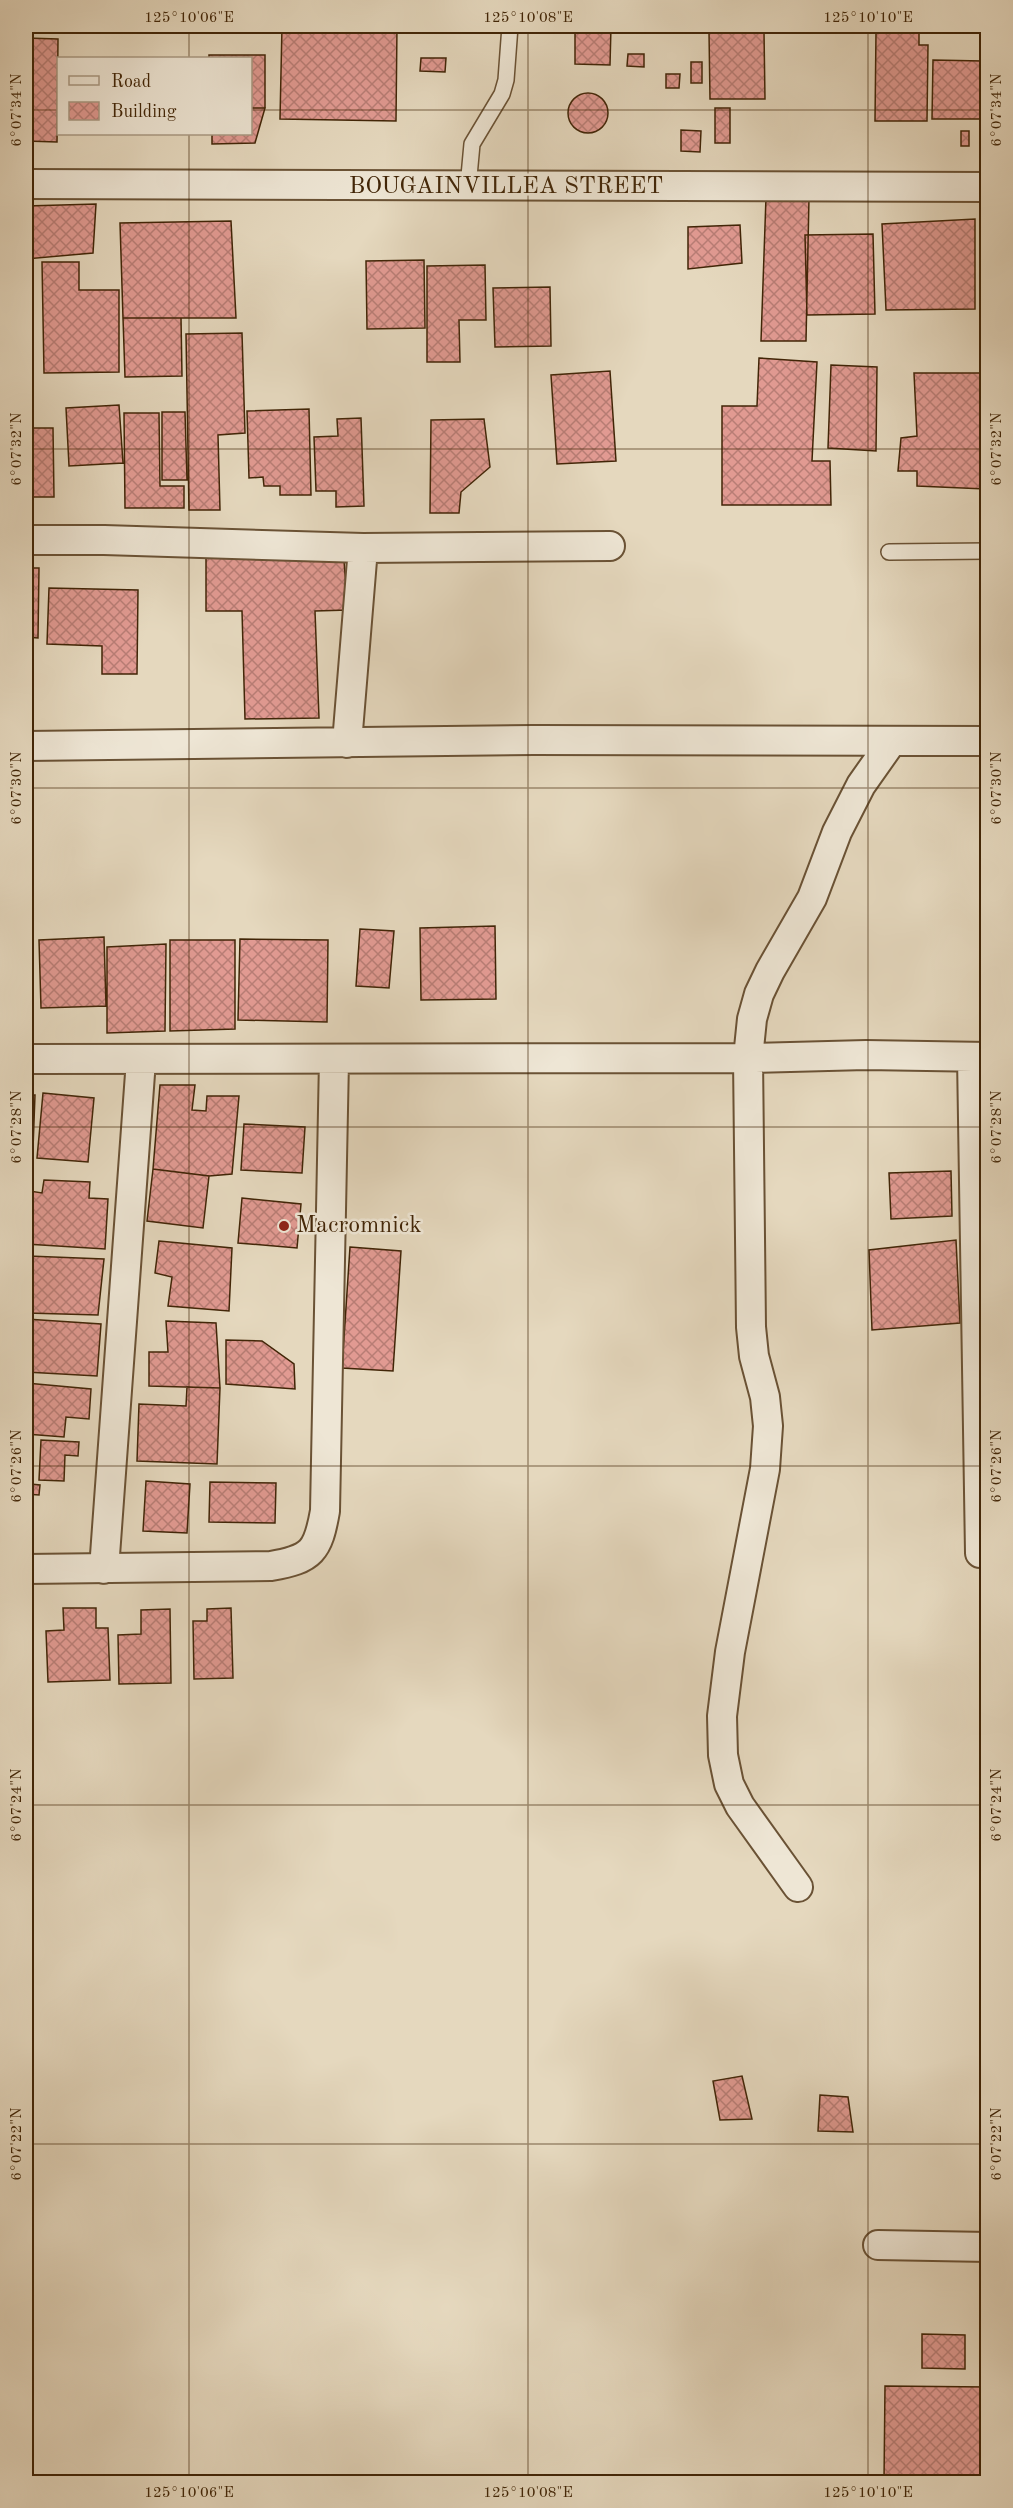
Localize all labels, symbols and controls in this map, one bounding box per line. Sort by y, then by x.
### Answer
text: 125°10'06"E [144,11,234,26]
text: 125°10'08"E [483,11,573,26]
text: 125°10'10"E [823,11,913,26]
legend [57,57,252,135]
text: 6°07'34"N [10,73,25,147]
text: Road [111,73,151,91]
text: 6°07'34"N [990,73,1005,147]
text: Building [111,103,177,121]
street label: BOUGAINVILLEA STREET [349,175,663,199]
text: 6°07'32"N [10,412,25,486]
text: 6°07'32"N [990,412,1005,486]
text: 6°07'30"N [10,751,25,825]
text: 6°07'30"N [990,751,1005,825]
text: 6°07'28"N [10,1090,25,1164]
text: 6°07'28"N [990,1090,1005,1164]
place label: Macromnick [296,1214,422,1238]
marker: Macromnick [277,1219,291,1233]
text: 6°07'26"N [10,1429,25,1503]
text: 6°07'26"N [990,1429,1005,1503]
text: 6°07'24"N [10,1768,25,1842]
text: 6°07'24"N [990,1768,1005,1842]
text: 6°07'22"N [10,2107,25,2181]
text: 6°07'22"N [990,2107,1005,2181]
text: 125°10'06"E [144,2486,234,2501]
text: 125°10'08"E [483,2486,573,2501]
text: 125°10'10"E [823,2486,913,2501]

